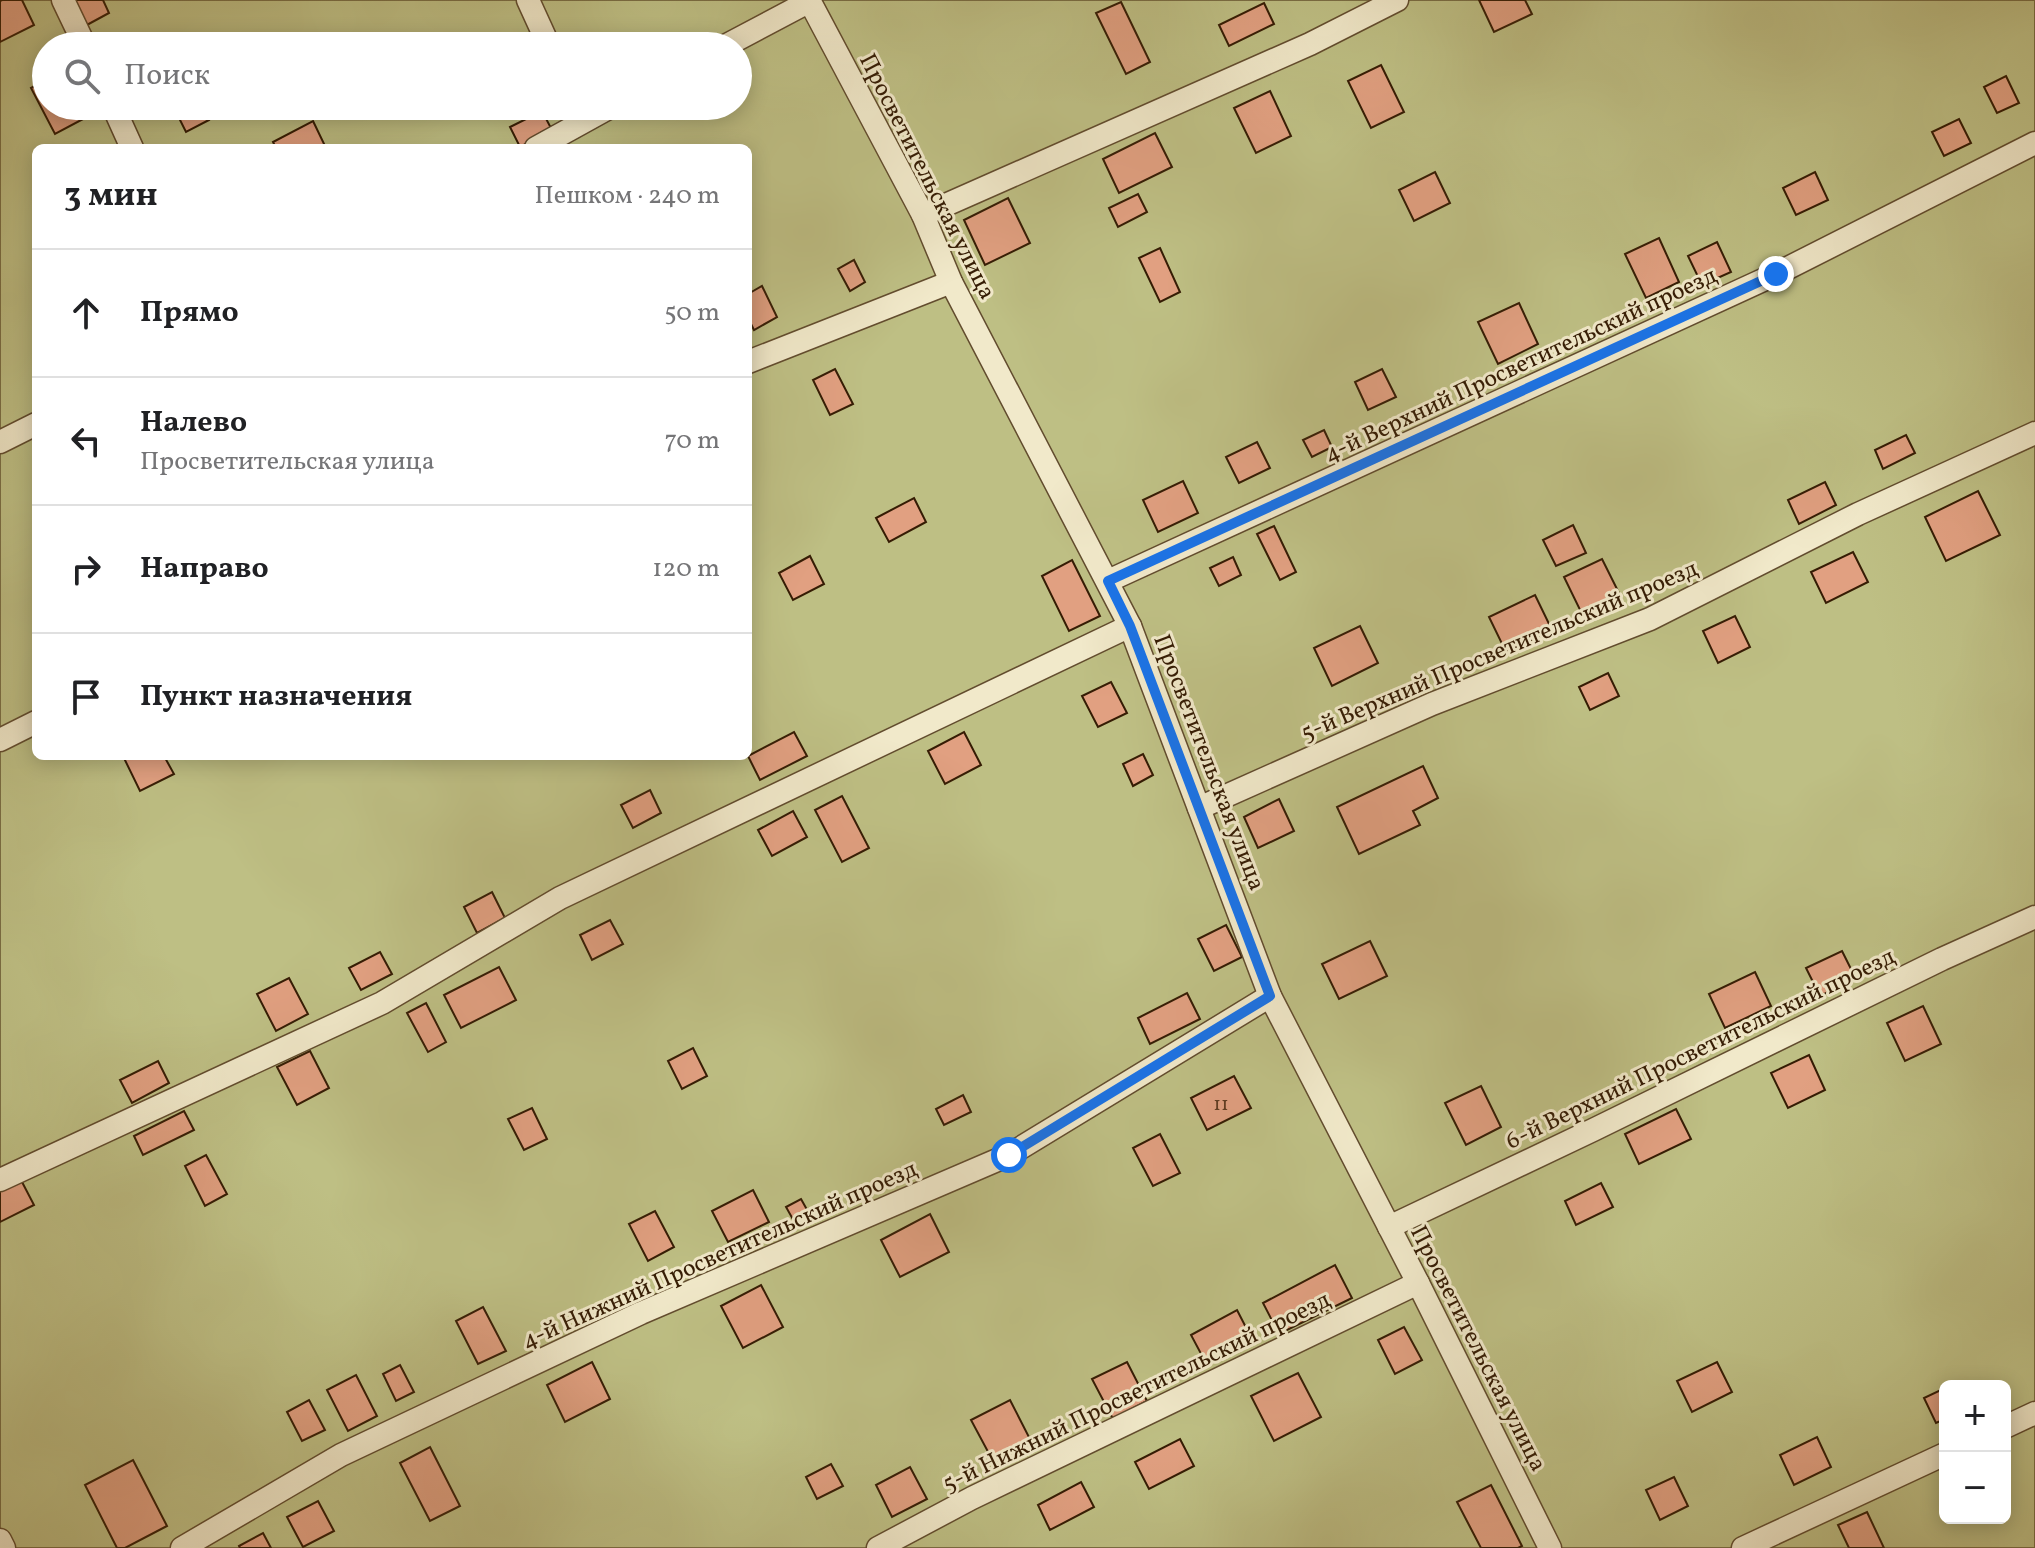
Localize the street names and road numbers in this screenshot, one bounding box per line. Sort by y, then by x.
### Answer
street label: Просветительская улица [849,48,1003,306]
street label: 4-й Верхний Просветительский проезд [1319,259,1723,472]
street label: 5-й Верхний Просветительский проезд [1296,552,1704,751]
street label: Просветительская улица [1144,630,1273,896]
street label: 6-й Верхний Просветительский проезд [1500,940,1902,1159]
street label: 4-й Нижний Просветительский проезд [517,1153,923,1359]
street label: Просветительская улица [1400,1220,1554,1478]
street label: 5-й Нижний Просветительский проезд [937,1284,1337,1502]

